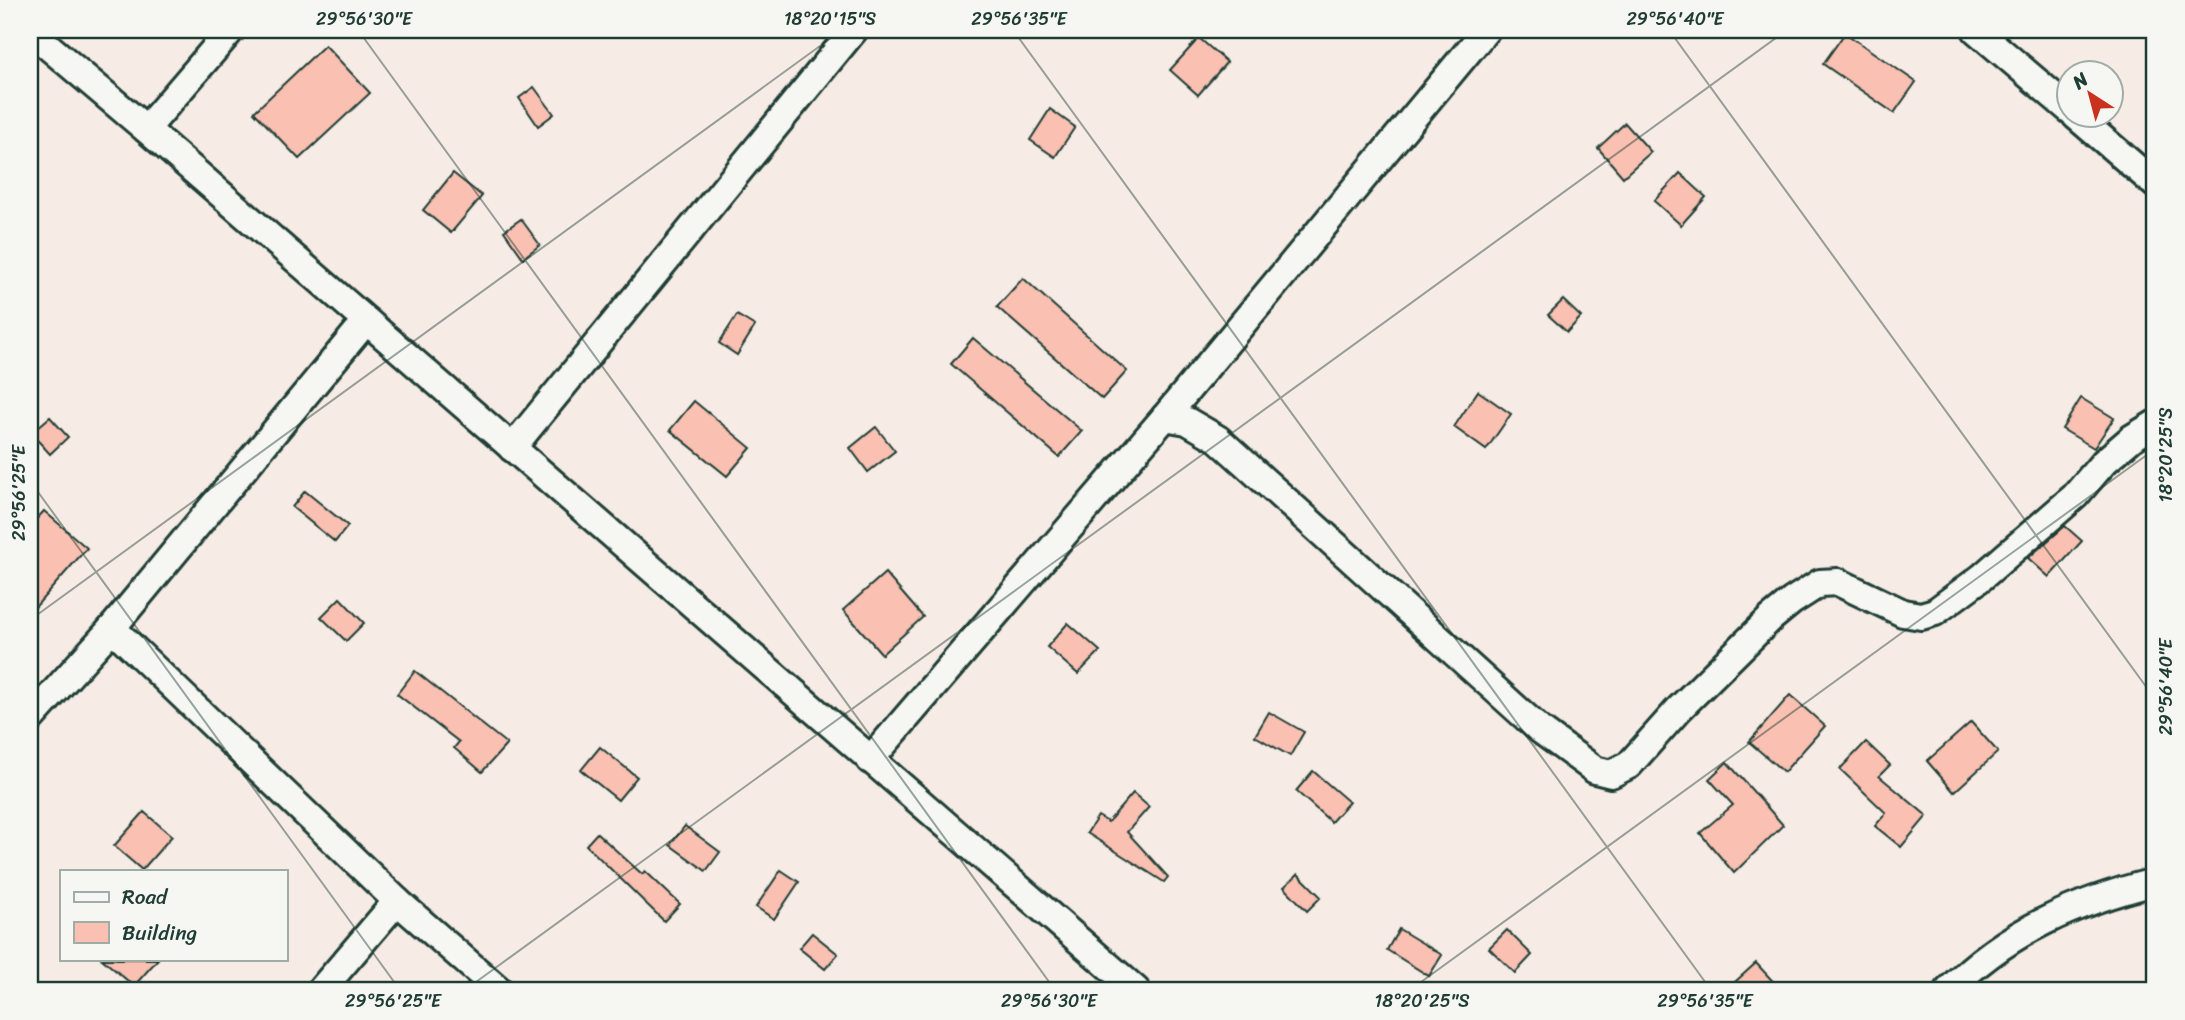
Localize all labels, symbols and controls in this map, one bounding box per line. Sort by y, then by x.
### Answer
text: 29°56'30"E [316,3,413,35]
text: 18°20'15"S [784,3,876,35]
text: 29°56'35"E [971,3,1068,35]
text: 29°56'40"E [1626,3,1725,35]
north arrow [2056,60,2126,130]
text: N [2064,63,2096,98]
text: 18°20'25"S [2150,408,2182,502]
text: 29°56'25"E [3,444,35,541]
text: 29°56'40"E [2150,637,2182,736]
legend [60,870,287,960]
text: Road [122,878,169,916]
text: Building [122,914,198,952]
text: 29°56'25"E [345,985,442,1017]
text: 29°56'30"E [1001,985,1098,1017]
text: 18°20'25"S [1375,985,1469,1017]
text: 29°56'35"E [1657,985,1754,1017]

